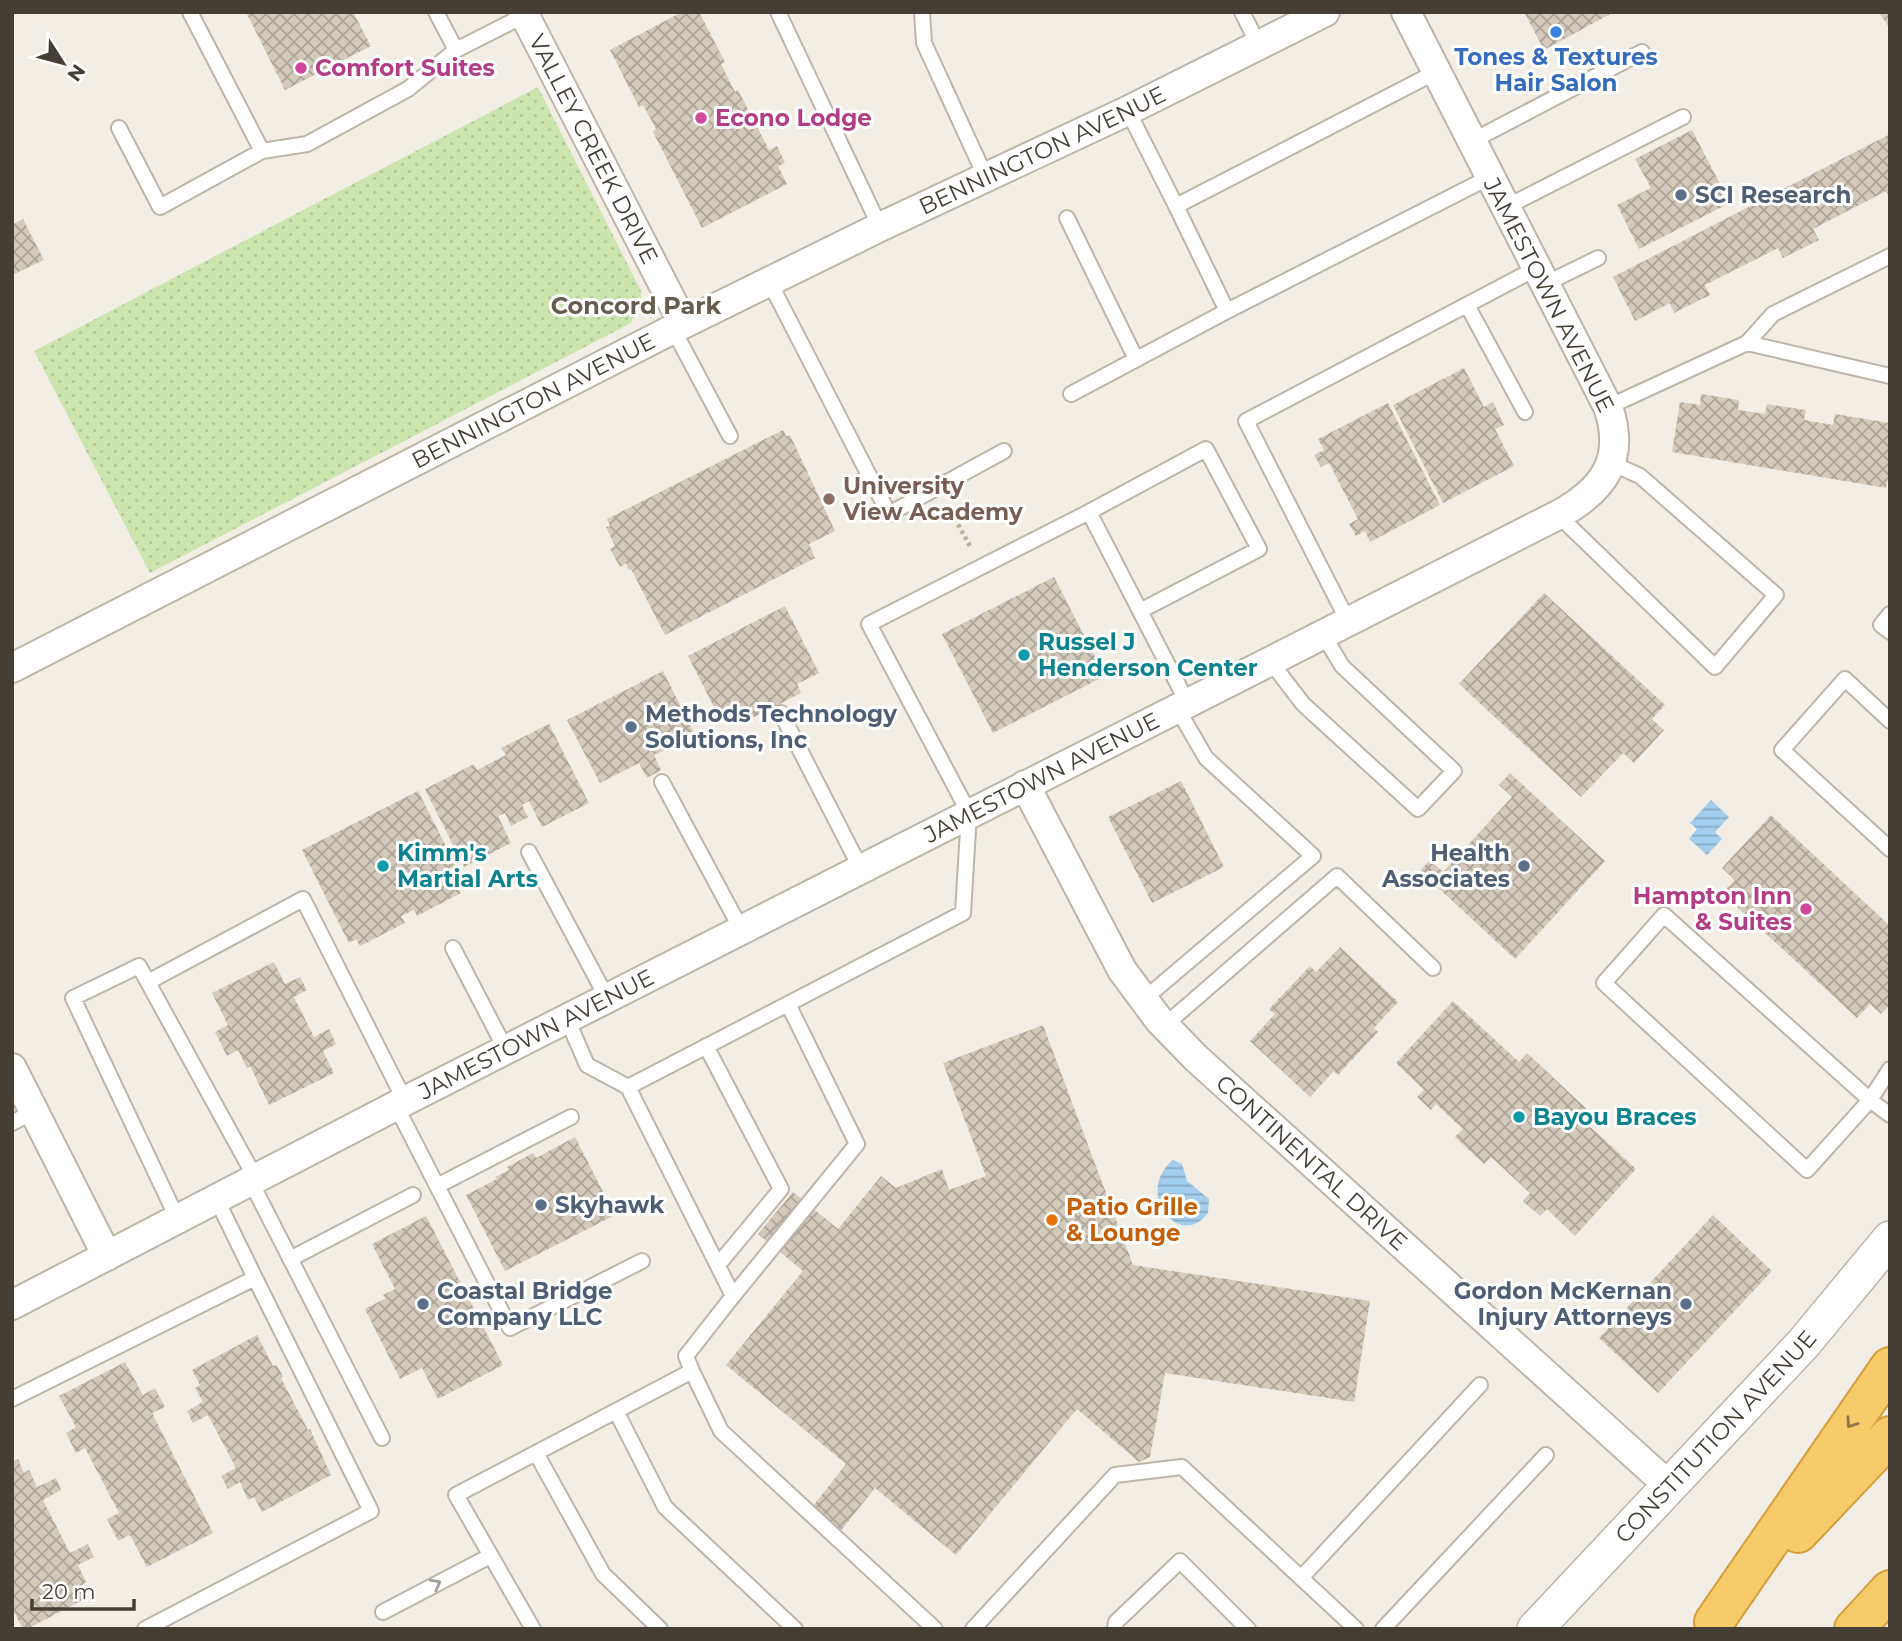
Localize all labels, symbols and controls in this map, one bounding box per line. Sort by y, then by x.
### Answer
marker: Tones & Textures Hair Salon [1548,24,1564,40]
north arrow [28,28,98,98]
street label: VALLEY CREEK DRIVE [523,30,664,268]
place label: Tones & Textures Hair Salon [1454,43,1658,97]
place label: Comfort Suites [315,54,495,82]
text: N [63,60,90,86]
marker: Comfort Suites [293,60,309,76]
street label: BENNINGTON AVENUE [914,80,1170,221]
place label: Econo Lodge [715,104,872,132]
marker: Econo Lodge [693,110,709,126]
street label: JAMESTOWN AVENUE [1477,172,1620,417]
place label: SCI Research [1695,181,1852,209]
marker: SCI Research [1673,187,1689,203]
district label: Concord Park [551,291,722,320]
street label: BENNINGTON AVENUE [407,327,660,475]
place label: University View Academy [842,472,1023,526]
marker: University View Academy [821,491,837,507]
place label: Russel J Henderson Center [1038,628,1258,682]
marker: Russel J Henderson Center [1016,647,1032,663]
place label: Methods Technology Solutions, Inc [645,700,897,754]
street label: JAMESTOWN AVENUE [919,706,1164,849]
marker: Methods Technology Solutions, Inc [623,719,639,735]
place label: Kimm's Martial Arts [397,839,538,893]
place label: Health Associates [1381,839,1510,893]
marker: Kimm's Martial Arts [375,858,391,874]
marker: Health Associates [1516,858,1532,874]
place label: Hampton Inn & Suites [1633,882,1792,936]
marker: Hampton Inn & Suites [1798,901,1814,917]
street label: JAMESTOWN AVENUE [413,963,658,1106]
street label: CONTINENTAL DRIVE [1210,1069,1413,1256]
place label: Bayou Braces [1533,1103,1696,1131]
marker: Bayou Braces [1511,1109,1527,1125]
place label: Skyhawk [555,1191,665,1219]
place label: Patio Grille & Lounge [1066,1193,1198,1247]
marker: Skyhawk [533,1197,549,1213]
marker: Patio Grille & Lounge [1044,1212,1060,1228]
place label: Coastal Bridge Company LLC [437,1277,613,1331]
place label: Gordon McKernan Injury Attorneys [1454,1277,1672,1331]
marker: Coastal Bridge Company LLC [415,1296,431,1312]
marker: Gordon McKernan Injury Attorneys [1678,1296,1694,1312]
street label: CONSTITUTION AVENUE [1609,1325,1822,1549]
one-way arrow [1847,1415,1859,1428]
scale bar [32,1568,133,1612]
text: 20 m [42,1579,96,1604]
one-way arrow [429,1579,442,1592]

